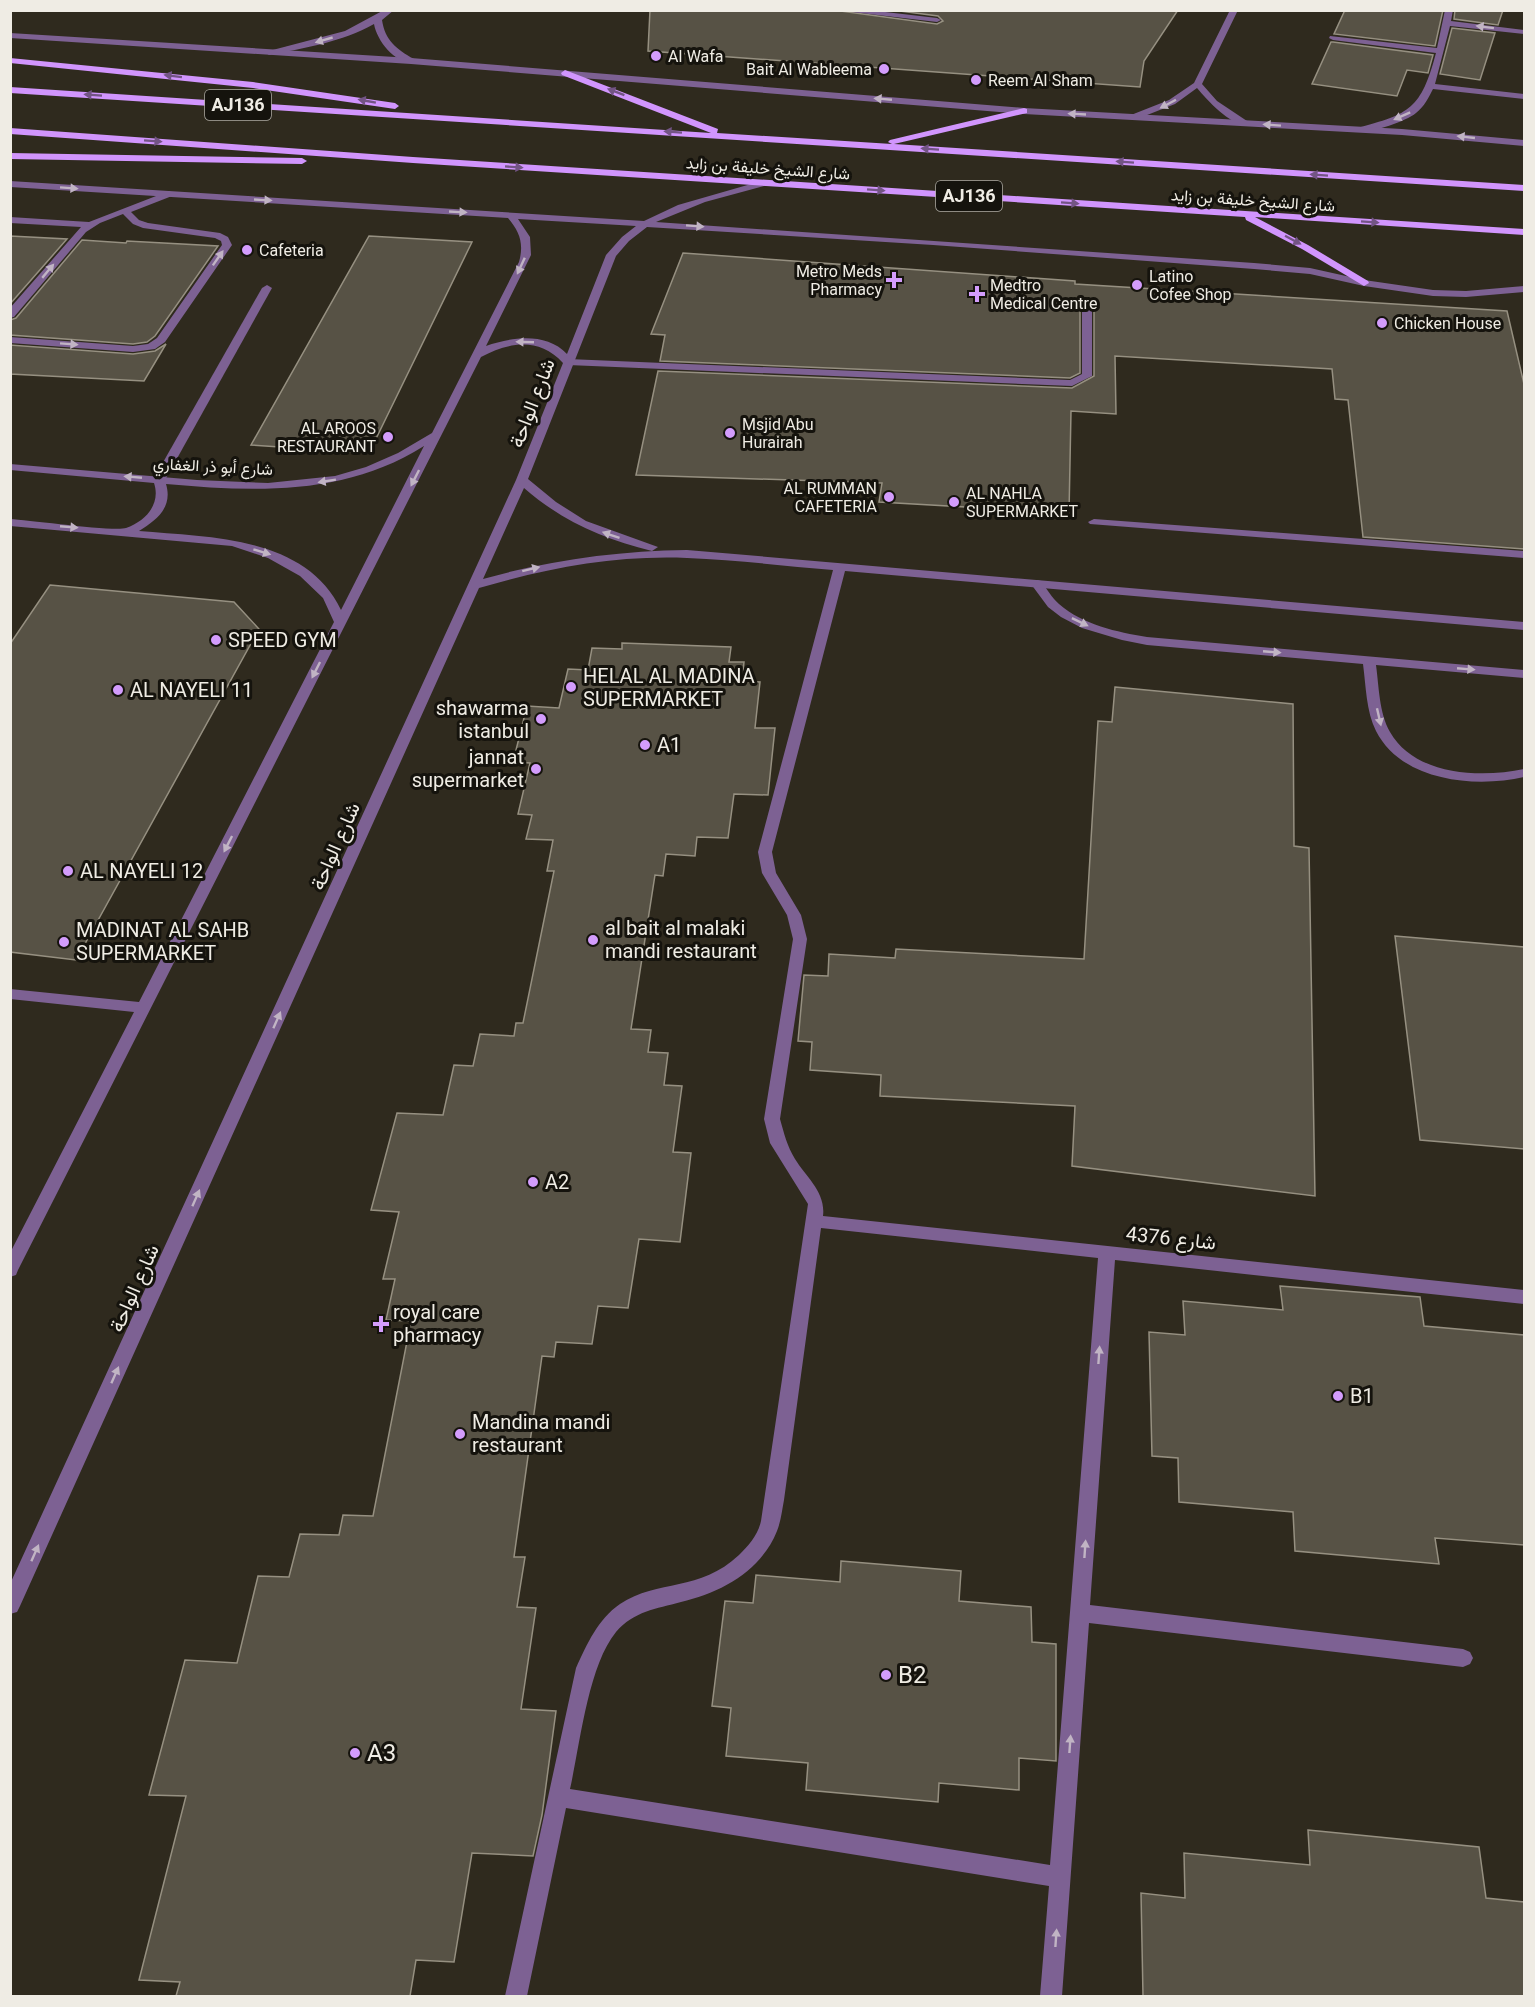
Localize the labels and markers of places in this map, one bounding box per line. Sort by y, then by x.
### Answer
place label: Al Wafa [668,46,724,71]
marker: Al Wafa [649,49,663,63]
place label: Bait Al Wableema [746,59,872,84]
marker: Bait Al Wableema [877,62,891,76]
place label: Reem Al Sham [988,70,1093,95]
marker: Reem Al Sham [969,73,983,87]
place label: Cafeteria [259,240,324,265]
marker: Cafeteria [240,243,254,257]
place label: Metro Meds Pharmacy [796,261,882,304]
place label: Latino Cofee Shop [1149,266,1232,309]
marker: Metro Meds Pharmacy [887,273,901,287]
place label: Medtro Medical Centre [990,275,1097,318]
marker: Latino Cofee Shop [1130,278,1144,292]
marker: Medtro Medical Centre [968,285,986,303]
place label: Chicken House [1394,313,1501,338]
marker: Chicken House [1375,316,1389,330]
place label: Msjid Abu Hurairah [742,414,814,457]
place label: AL AROOS RESTAURANT [277,418,376,461]
marker: Msjid Abu Hurairah [723,426,737,440]
marker: AL AROOS RESTAURANT [381,430,395,444]
place label: AL RUMMAN CAFETERIA [783,478,878,521]
place label: AL NAHLA SUPERMARKET [966,483,1079,526]
marker: AL RUMMAN CAFETERIA [882,490,896,504]
marker: AL NAHLA SUPERMARKET [947,495,961,509]
place label: SPEED GYM [228,626,337,658]
marker: SPEED GYM [209,633,223,647]
place label: HELAL AL MADINA SUPERMARKET [583,662,755,717]
place label: AL NAYELI 11 [130,676,253,708]
marker: HELAL AL MADINA SUPERMARKET [564,680,578,694]
marker: AL NAYELI 11 [111,683,125,697]
place label: shawarma istanbul [436,694,529,749]
marker: shawarma istanbul [534,712,548,726]
place label: A1 [657,731,681,763]
marker: A1 [638,738,652,752]
place label: jannat supermarket [412,743,524,798]
marker: jannat supermarket [529,762,543,776]
place label: AL NAYELI 12 [80,857,203,889]
marker: AL NAYELI 12 [61,864,75,878]
place label: al bait al malaki mandi restaurant [605,914,757,969]
place label: MADINAT AL SAHB SUPERMARKET [76,916,249,971]
marker: al bait al malaki mandi restaurant [586,933,600,947]
marker: MADINAT AL SAHB SUPERMARKET [57,935,71,949]
place label: A2 [545,1168,569,1200]
marker: A2 [526,1175,540,1189]
place label: royal care pharmacy [393,1298,482,1353]
marker: royal care pharmacy [374,1317,388,1331]
place label: B1 [1350,1382,1374,1414]
marker: B1 [1331,1389,1345,1403]
place label: Mandina mandi restaurant [472,1408,610,1463]
marker: Mandina mandi restaurant [453,1427,467,1441]
place label: B2 [898,1658,926,1696]
marker: B2 [879,1668,893,1682]
place label: A3 [367,1736,396,1774]
marker: A3 [348,1746,362,1760]

